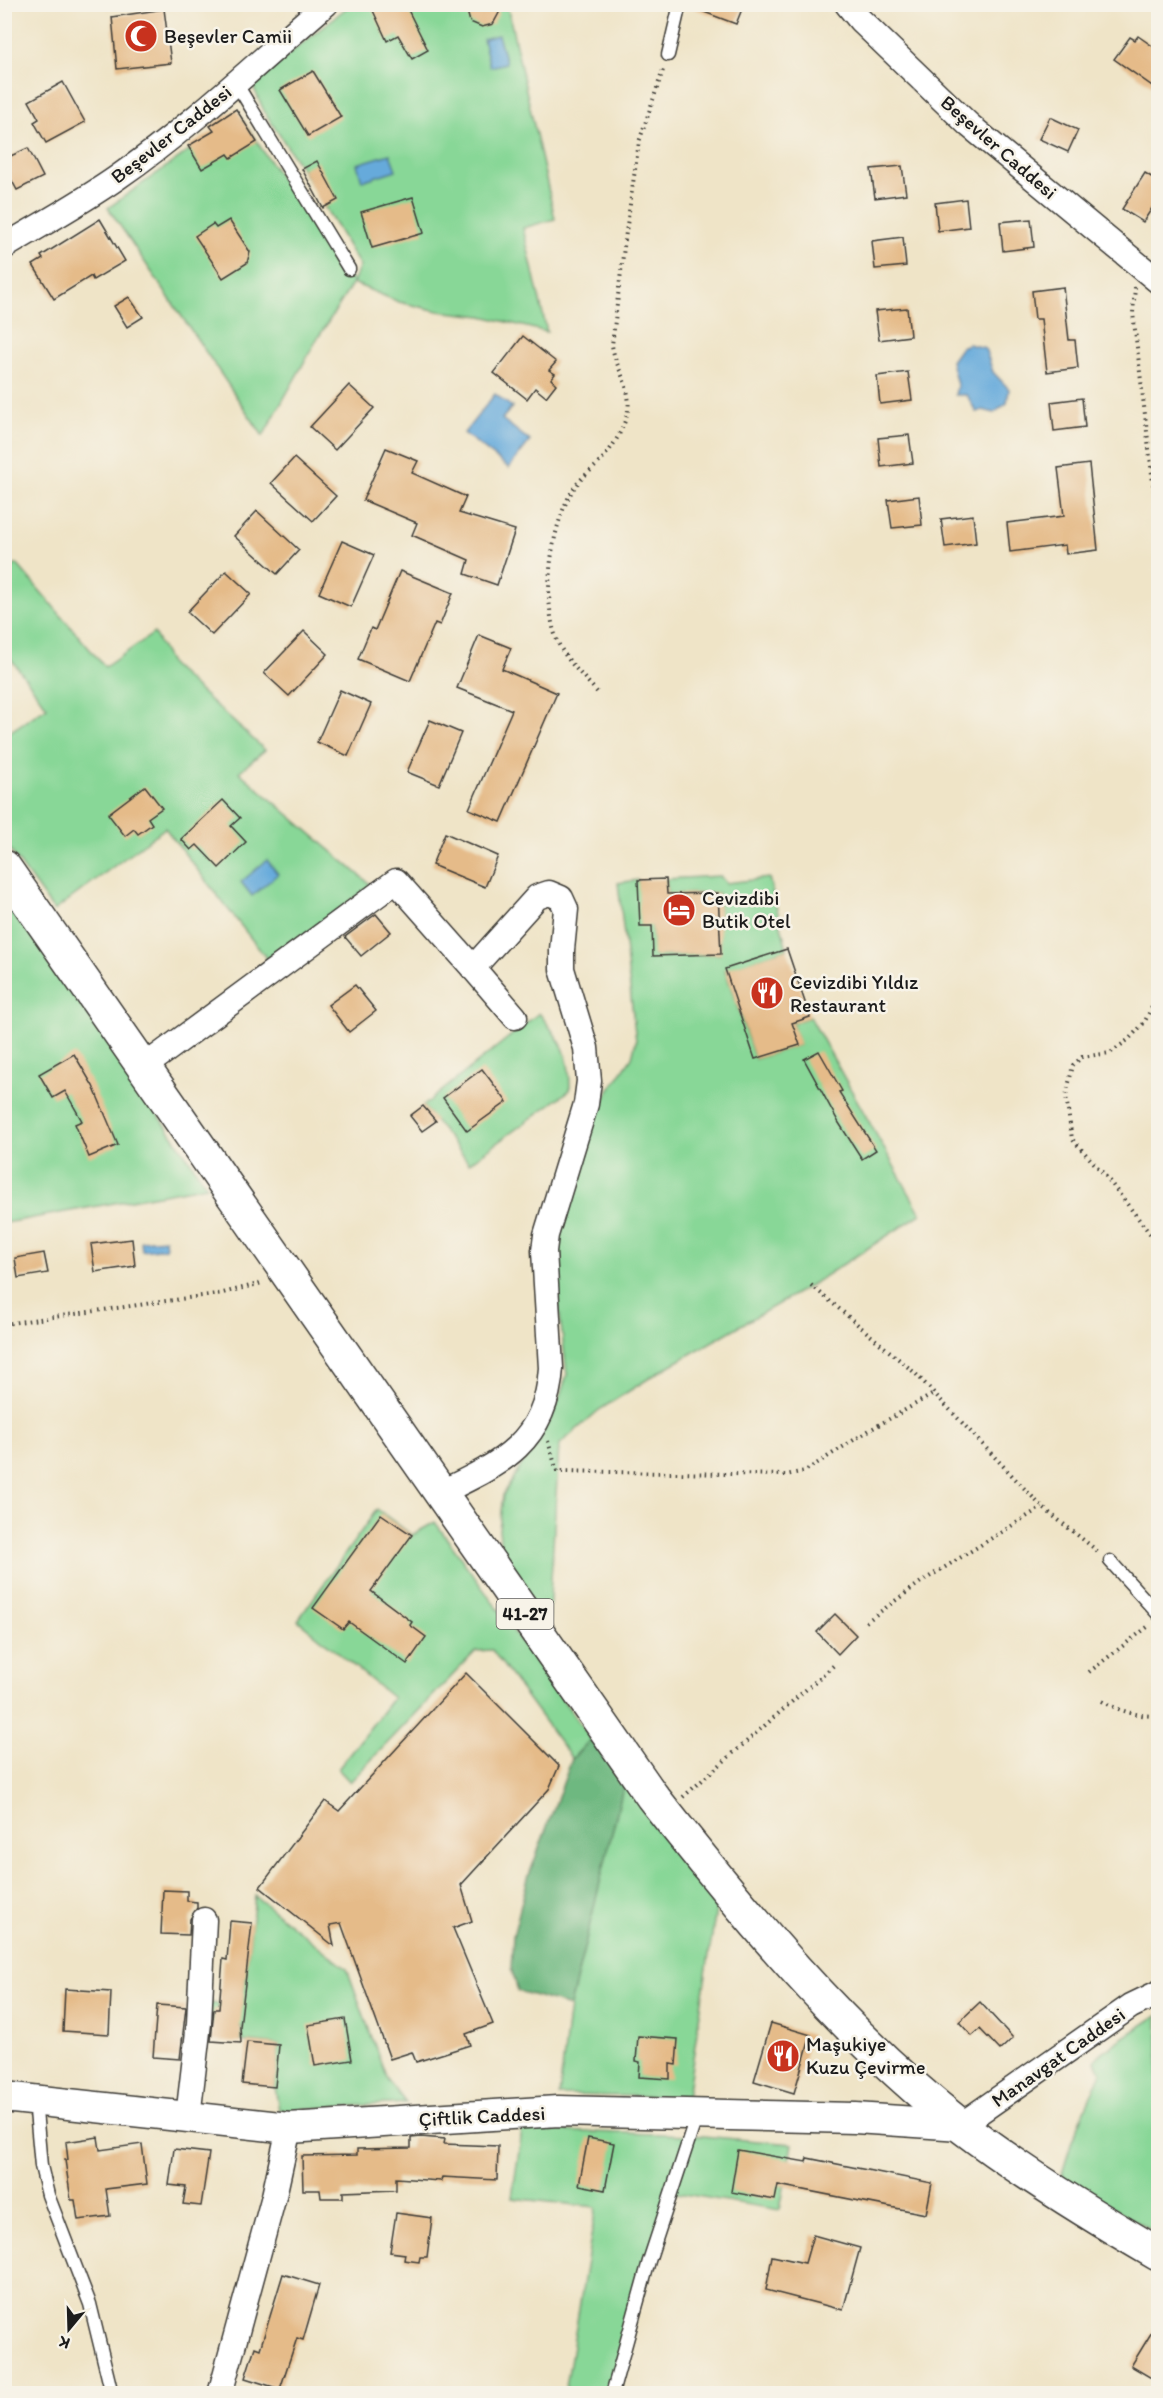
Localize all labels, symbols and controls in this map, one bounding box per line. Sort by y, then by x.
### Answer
mosque icon: Beşevler Camii [123,18,159,54]
place label: Beşevler Camii [164,24,292,48]
street label: Beşevler Caddesi [106,79,236,189]
street label: Beşevler Caddesi [936,90,1062,204]
place label: Cevizdibi Butik Otel [702,886,791,933]
hotel icon: Cevizdibi Butik Otel [661,892,697,928]
place label: Cevizdibi Yıldız Restaurant [790,970,919,1017]
restaurant icon: Cevizdibi Yıldız Restaurant [749,975,785,1011]
road number: 41-27 [496,1599,554,1629]
street label: Manavgat Caddesi [987,2002,1129,2112]
place label: Maşukiye Kuzu Çevirme [806,2032,925,2079]
restaurant icon: Maşukiye Kuzu Çevirme [765,2038,801,2074]
street label: Çiftlik Caddesi [418,2101,546,2131]
north arrow [39,2299,99,2359]
text: K [56,2332,72,2353]

